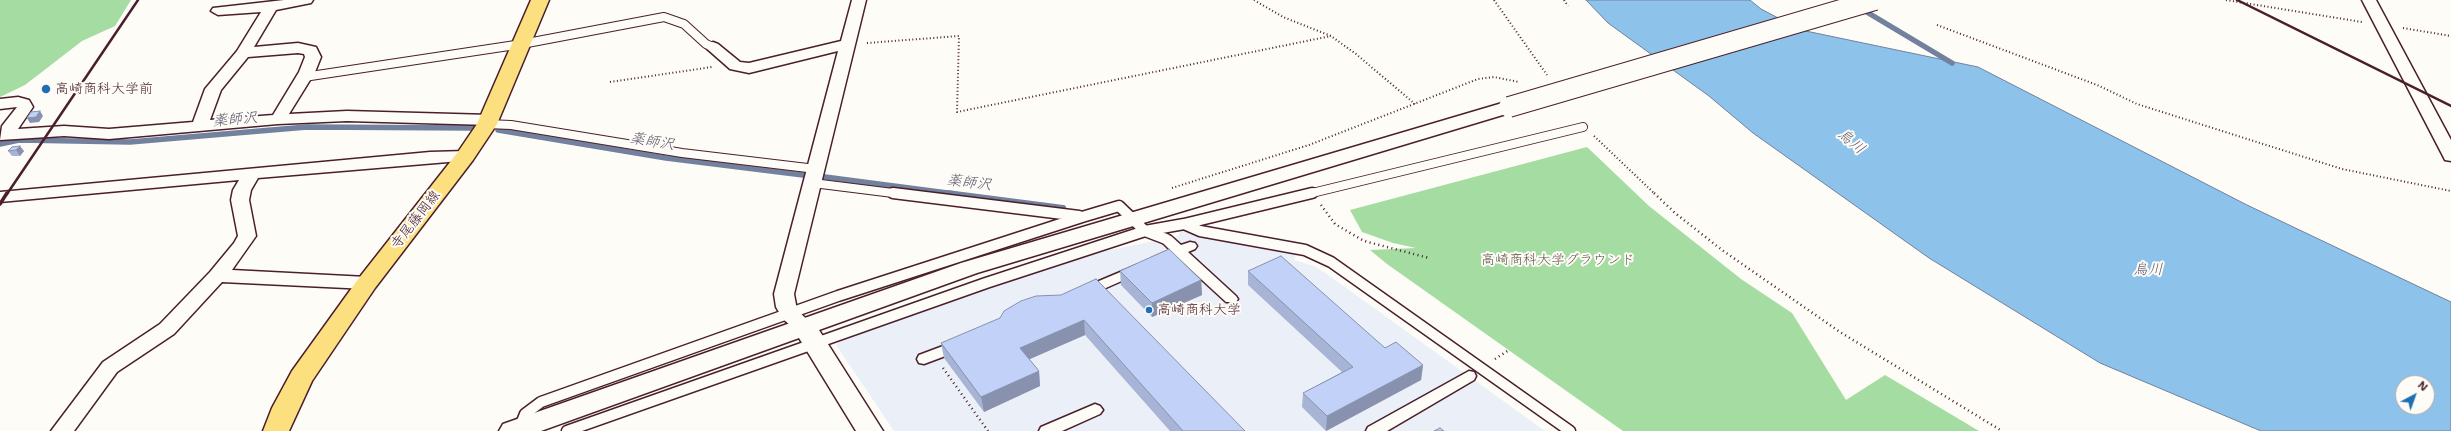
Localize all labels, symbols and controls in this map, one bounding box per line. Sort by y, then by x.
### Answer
place label: 高崎商科大学前 [55,81,153,97]
marker: 高崎商科大学前 [40,83,52,95]
water label: 薬師沢 [212,109,258,131]
water label: 烏川 [1834,125,1868,159]
water label: 薬師沢 [628,130,676,154]
water label: 薬師沢 [946,171,992,195]
street label: 寺尾藤岡線 [388,187,444,253]
park label: 高崎商科大学グラウンド [1481,252,1635,268]
water label: 烏川 [2133,261,2163,279]
place label: 高崎商科大学 [1157,302,1241,318]
marker: 高崎商科大学 [1144,305,1154,315]
north arrow [2395,375,2435,415]
text: N [2414,378,2431,395]

